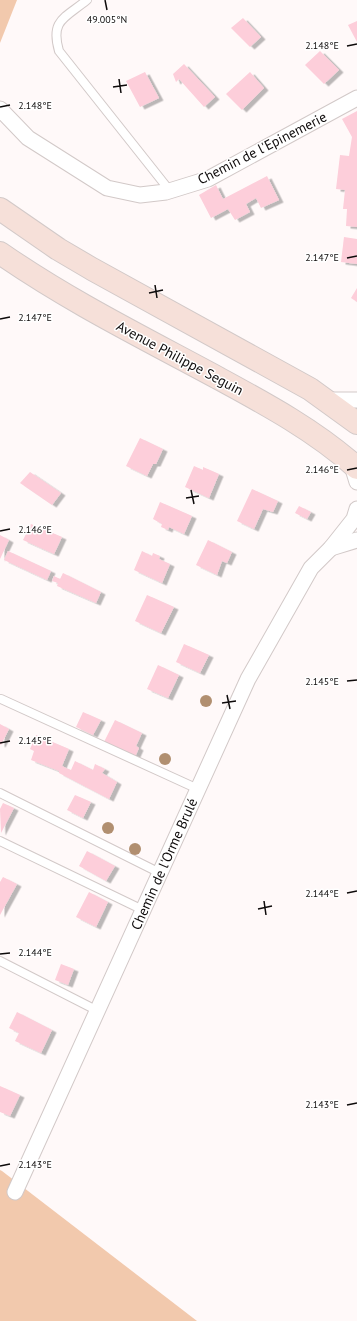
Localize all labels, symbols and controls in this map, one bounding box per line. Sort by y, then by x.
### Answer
text: 49.005°N [87,13,127,26]
text: 2.148°E [305,39,339,52]
text: 2.148°E [18,99,52,112]
street label: Chemin de l'Epinemerie [194,108,330,188]
text: 2.147°E [305,251,339,264]
text: 2.147°E [18,311,52,324]
street label: Avenue Philippe Seguin [113,317,247,399]
text: 2.146°E [305,463,339,476]
text: 2.146°E [18,523,52,536]
text: 2.145°E [305,675,339,688]
text: 2.145°E [18,734,52,747]
street label: Chemin de l'Orme Brulé [127,795,201,933]
text: 2.144°E [305,887,339,900]
text: 2.144°E [18,946,52,959]
text: 2.143°E [305,1098,339,1111]
text: 2.143°E [18,1158,52,1171]

